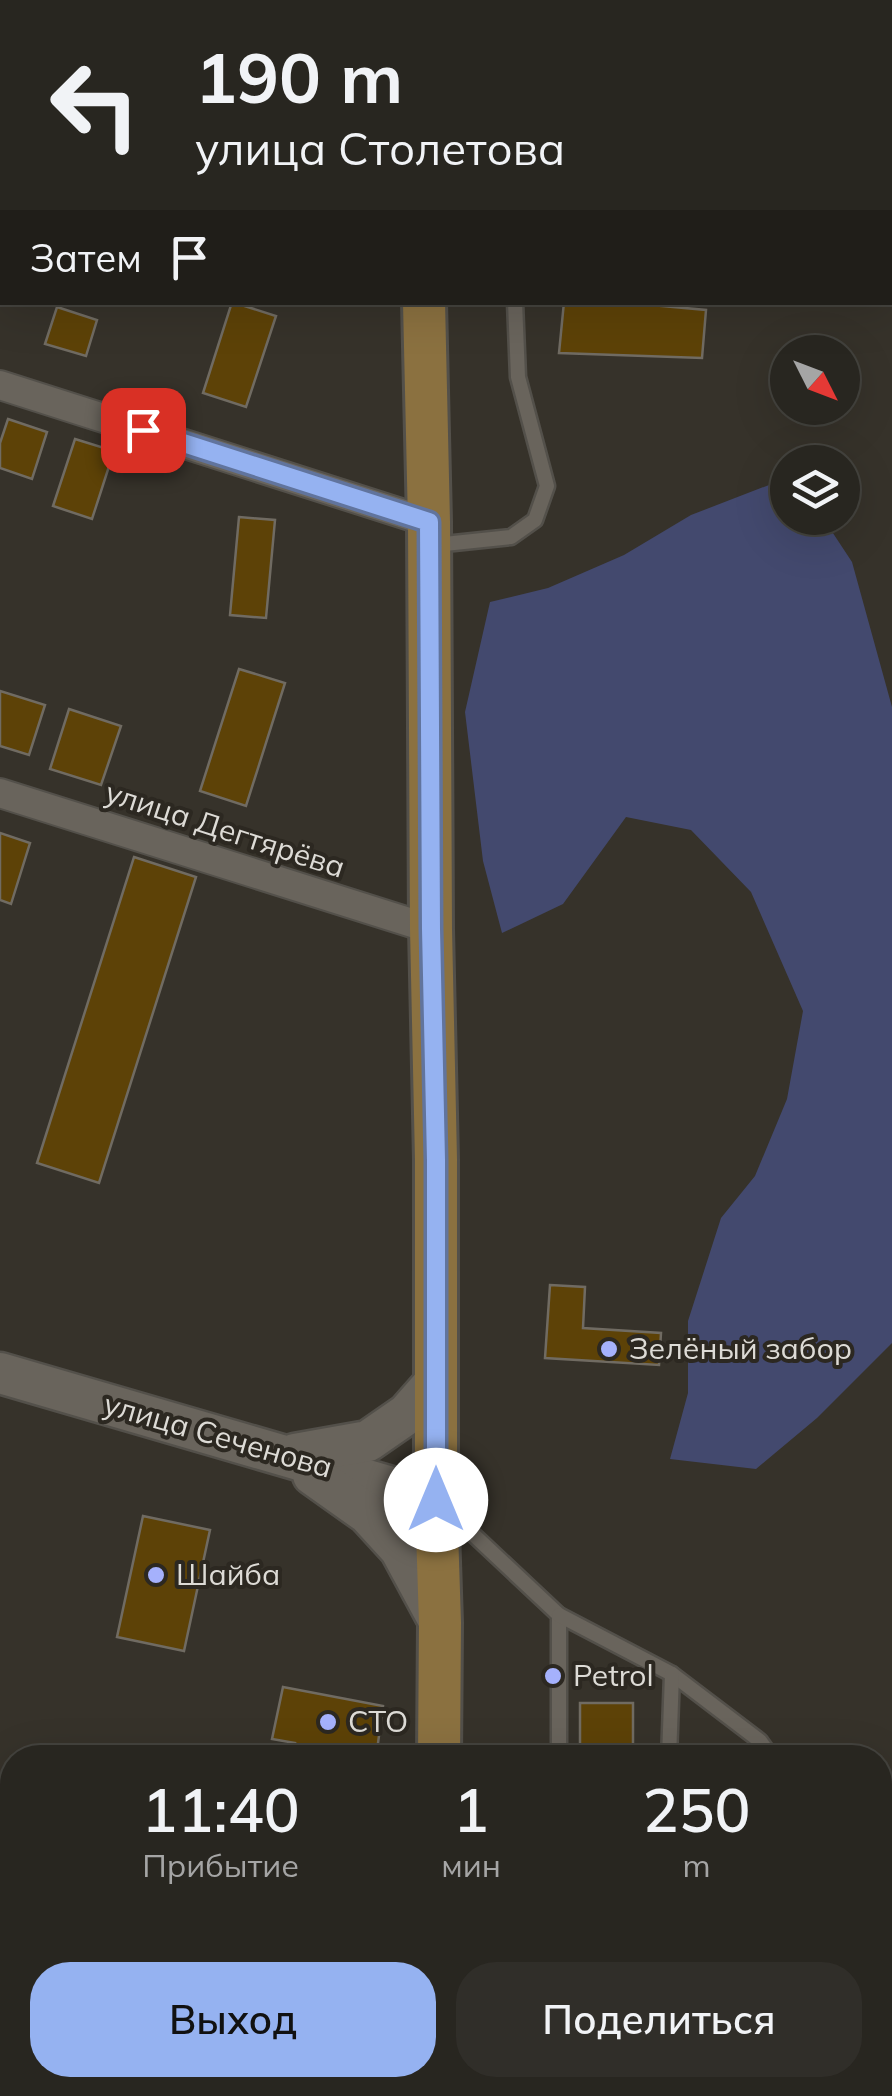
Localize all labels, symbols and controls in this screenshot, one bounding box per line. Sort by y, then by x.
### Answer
text: 190 m [195,33,403,121]
icon: left [30,40,160,170]
text: улица Столетова [195,120,565,176]
icon: arrive [162,230,217,285]
text: Затем [30,234,142,282]
north arrow [770,335,860,425]
map controls [770,335,860,535]
pin [101,388,186,473]
icon: arrive [116,403,171,458]
button: layers [770,445,860,535]
street label: улица Дегтярёва [101,772,350,886]
place label: Зелёный забор [629,1329,852,1367]
marker: Зелёный забор [598,1338,620,1360]
street label: улица Сеченова [100,1384,337,1486]
position arrow [384,1448,488,1552]
place label: Шайба [176,1555,280,1593]
marker: Шайба [145,1564,167,1586]
place label: Petrol [573,1656,654,1694]
marker: Petrol [542,1665,564,1687]
place label: СТО [348,1702,408,1740]
marker: СТО [317,1711,339,1733]
text: 11:40 [142,1772,300,1847]
text: 1 [453,1772,489,1847]
text: 250 [642,1772,750,1847]
text: Прибытие [142,1845,299,1885]
text: мин [441,1845,501,1885]
text: m [682,1845,711,1885]
button: Выход [30,1962,436,2077]
button: Поделиться [456,1962,862,2077]

